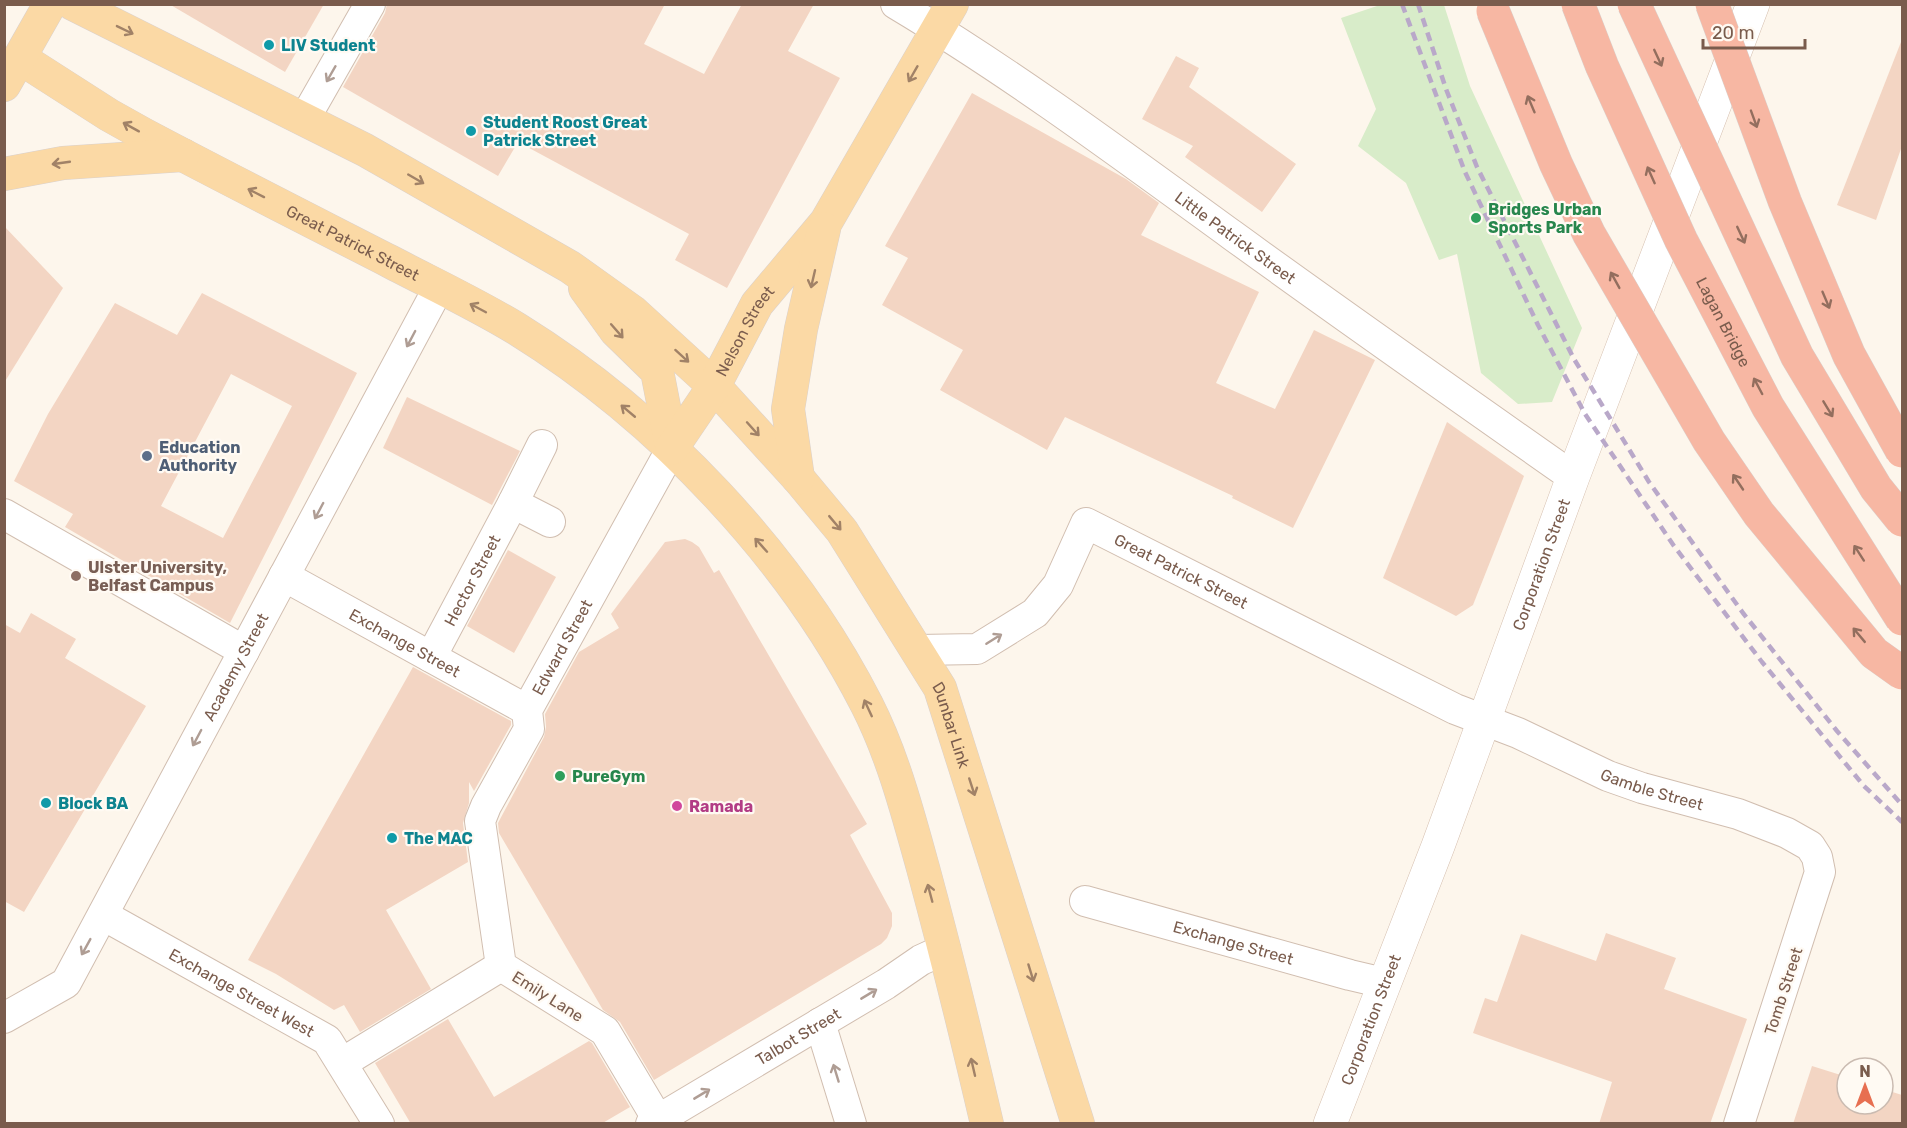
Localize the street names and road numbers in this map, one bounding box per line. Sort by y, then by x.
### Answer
street label: Little Patrick Street [1171,188,1299,288]
street label: Great Patrick Street [283,201,422,285]
street label: Lagan Bridge [1692,274,1754,370]
street label: Nelson Street [712,282,778,380]
street label: Corporation Street [1509,496,1574,633]
street label: Great Patrick Street [1111,530,1251,613]
street label: Hector Street [440,532,504,629]
street label: Edward Street [528,596,596,699]
street label: Exchange Street [346,605,463,681]
street label: Academy Street [199,610,273,724]
street label: Dunbar Link [928,678,974,771]
street label: Gamble Street [1597,765,1705,814]
street label: Exchange Street [1171,917,1295,969]
street label: Exchange Street West [166,945,318,1041]
street label: Tomb Street [1760,945,1807,1037]
street label: Corporation Street [1337,952,1405,1088]
street label: Emily Lane [509,967,587,1026]
street label: Talbot Street [752,1004,844,1070]

